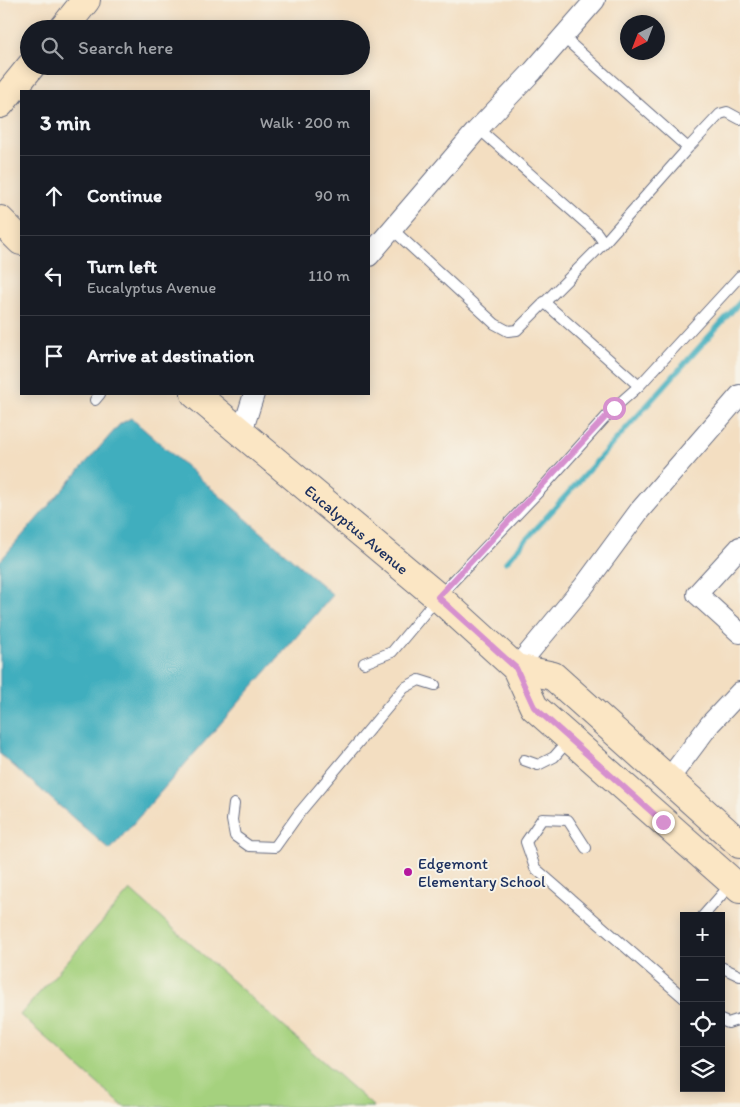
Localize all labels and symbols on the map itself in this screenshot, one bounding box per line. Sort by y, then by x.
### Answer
north arrow [620,15,665,60]
route start [603,397,626,420]
street label: Eucalyptus Avenue [301,481,413,578]
route end [652,811,675,834]
place label: Edgemont Elementary School [418,854,546,891]
marker: Edgemont Elementary School [402,866,414,878]

